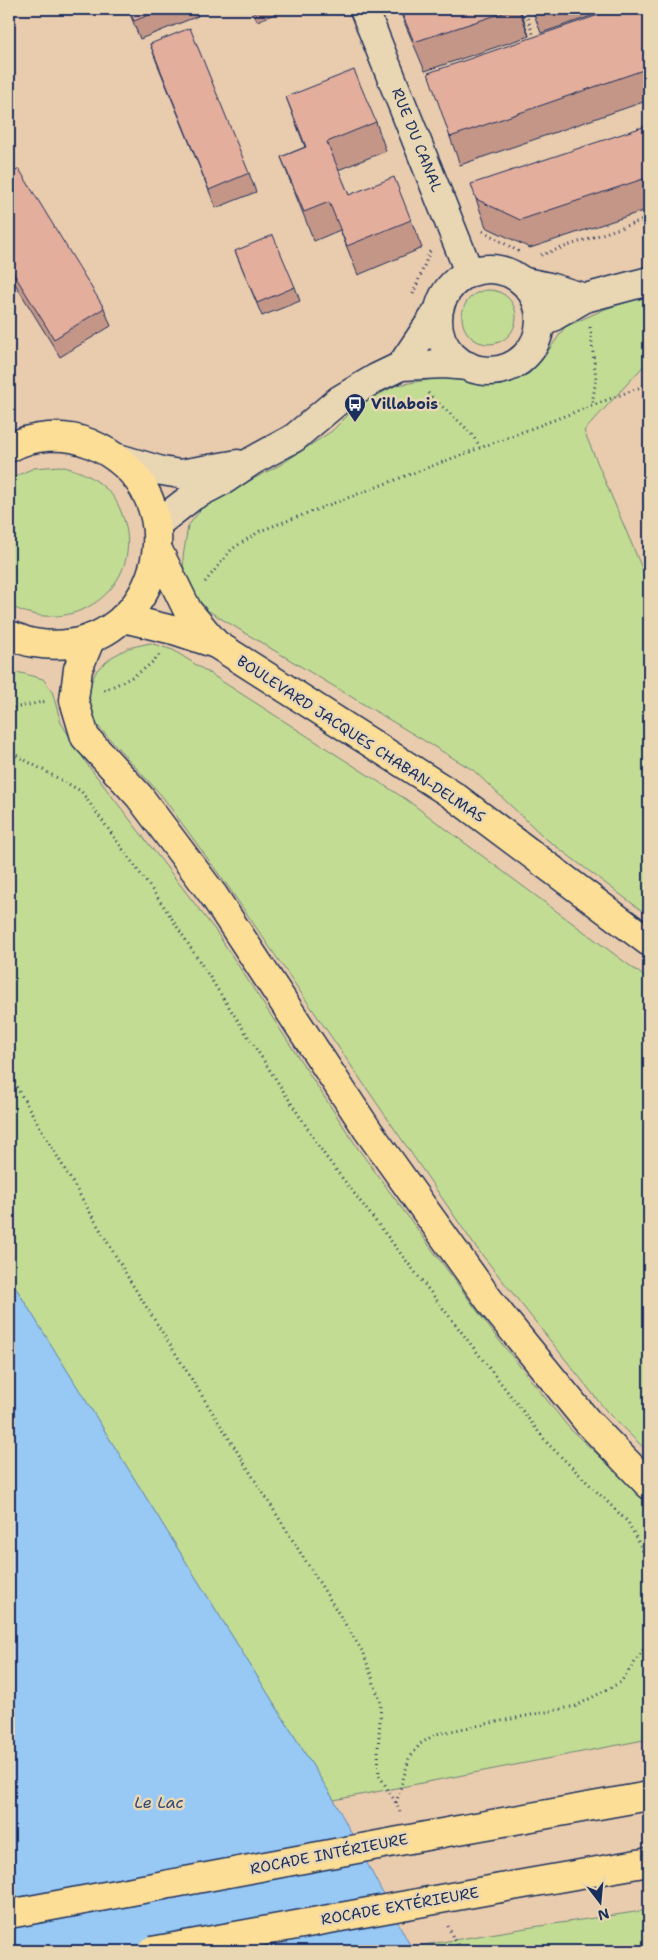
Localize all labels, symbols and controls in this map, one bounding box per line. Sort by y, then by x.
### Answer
street label: RUE DU CANAL [387,85,447,195]
bus stop icon: Villabois [343,392,367,423]
place label: Villabois [371,394,438,414]
street label: BOULEVARD JACQUES CHABAN-DELMAS [233,651,489,827]
water label: Le Lac [134,1792,184,1813]
street label: ROCADE INTÉRIEURE [248,1828,410,1879]
north arrow [576,1878,626,1928]
street label: ROCADE EXTÉRIEURE [319,1881,480,1930]
text: N [596,1904,611,1925]

